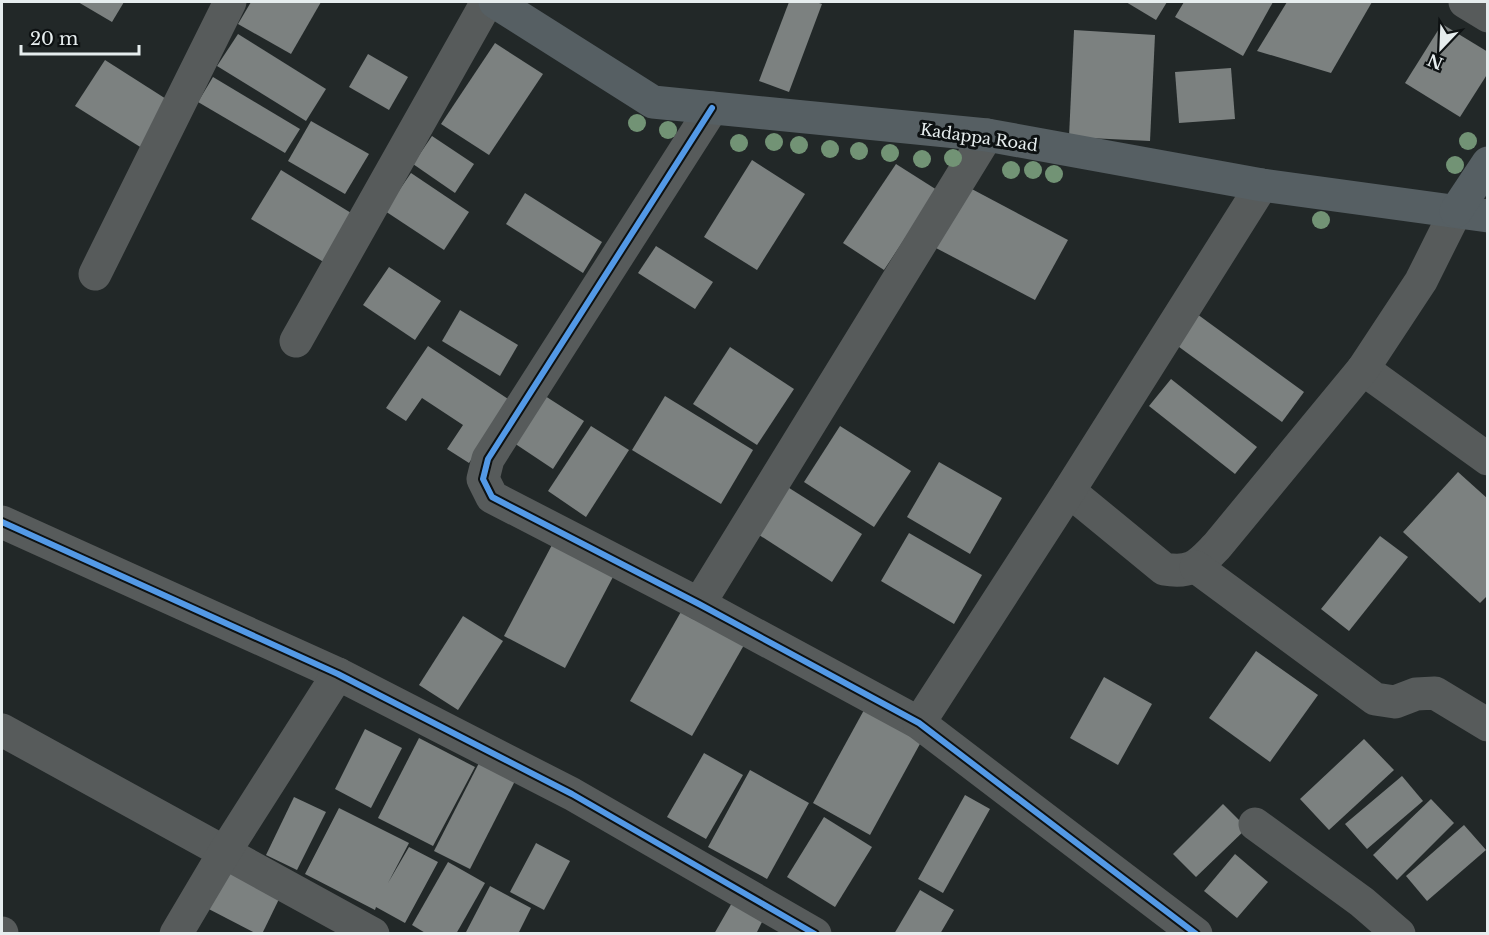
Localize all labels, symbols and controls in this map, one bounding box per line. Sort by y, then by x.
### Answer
scale bar [21,18,140,56]
north arrow [1411,18,1471,78]
text: 20 m [30,28,78,50]
text: N [1424,50,1446,74]
street label: Kadappa Road [919,119,1039,155]

